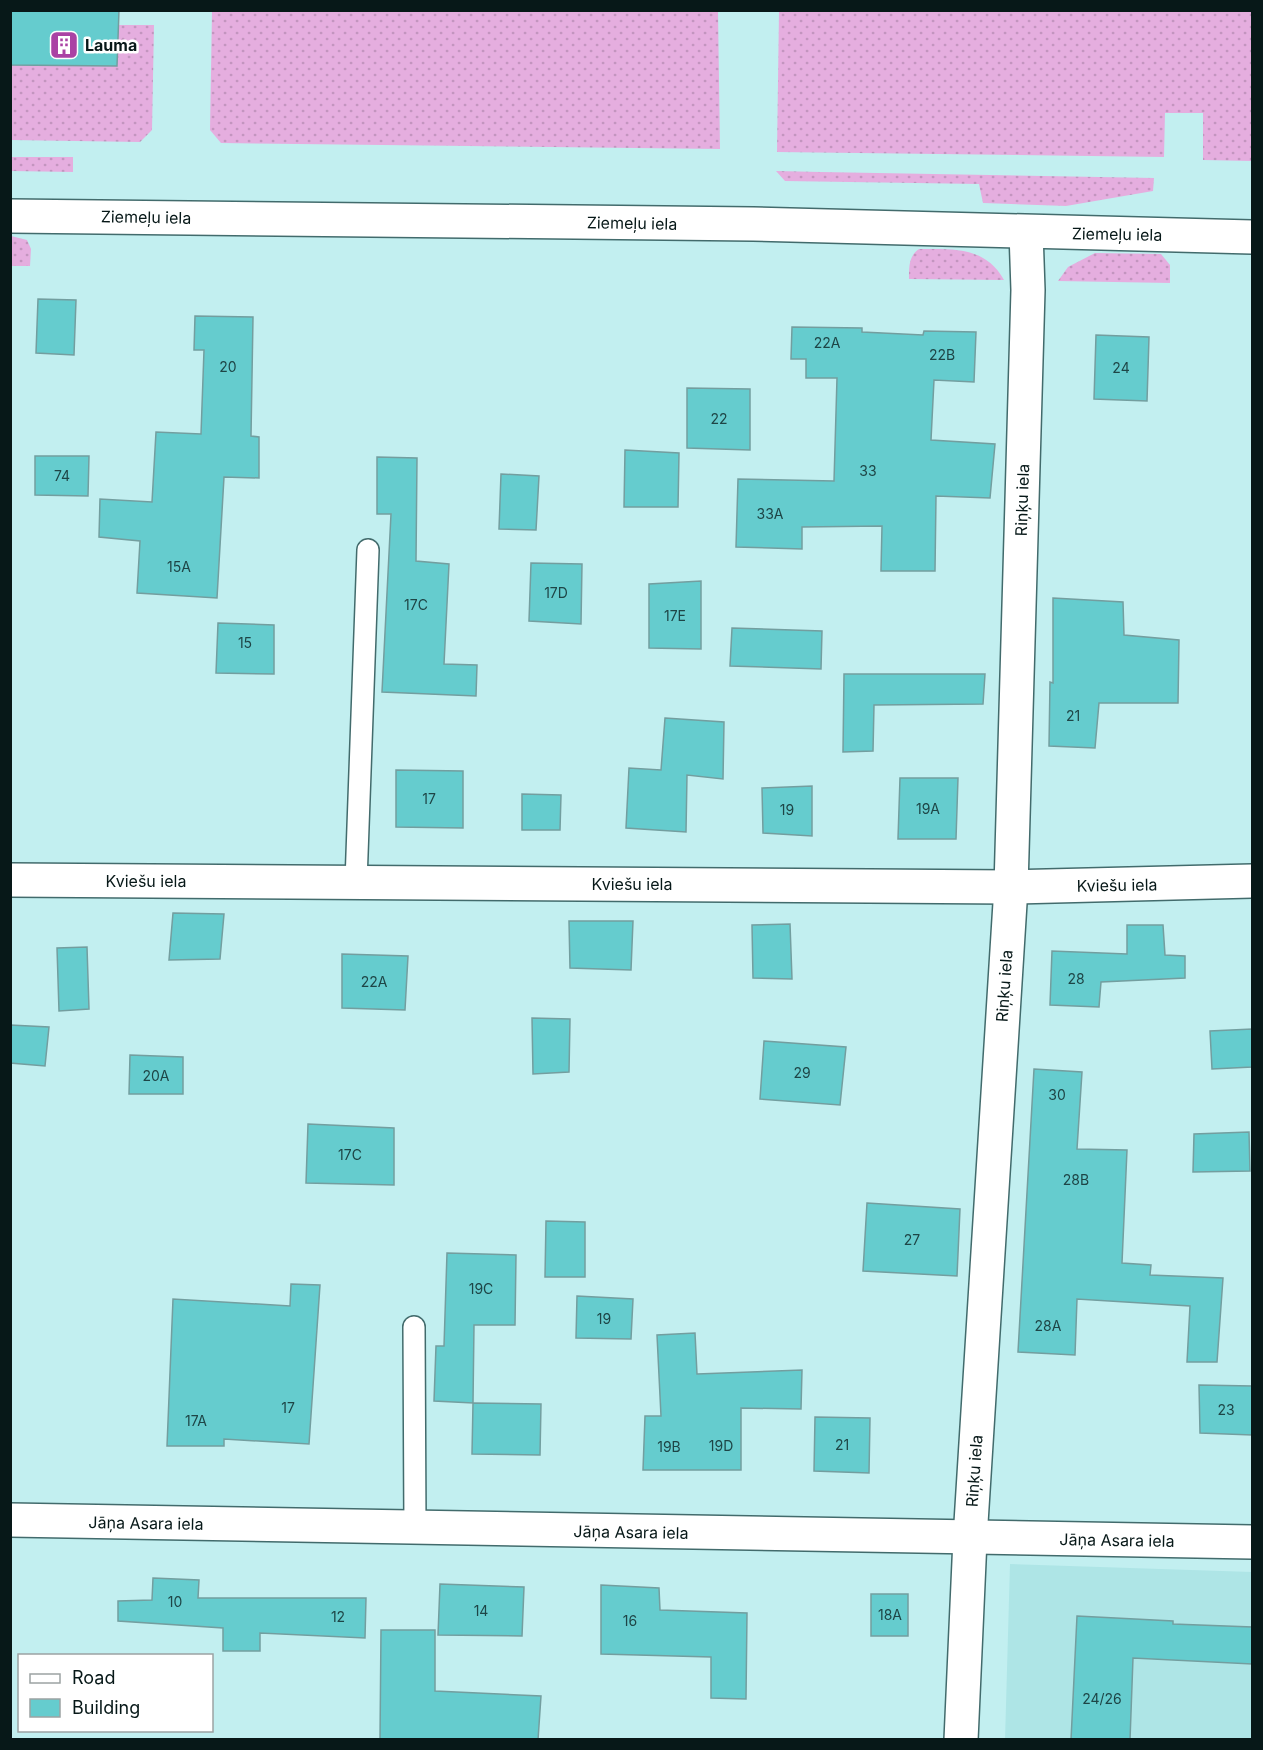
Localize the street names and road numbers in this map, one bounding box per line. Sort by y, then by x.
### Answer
street label: Ziemeļu iela [101,206,191,228]
street label: Ziemeļu iela [587,212,677,234]
street label: Ziemeļu iela [1072,223,1162,245]
street label: Riņķu iela [1011,463,1033,537]
street label: Kviešu iela [106,871,186,891]
street label: Kviešu iela [592,874,672,894]
street label: Kviešu iela [1076,874,1158,896]
street label: Riņķu iela [991,949,1017,1023]
street label: Riņķu iela [961,1434,987,1508]
street label: Jāņa Asara iela [88,1512,204,1534]
street label: Jāņa Asara iela [573,1521,689,1543]
street label: Jāņa Asara iela [1059,1529,1175,1551]

